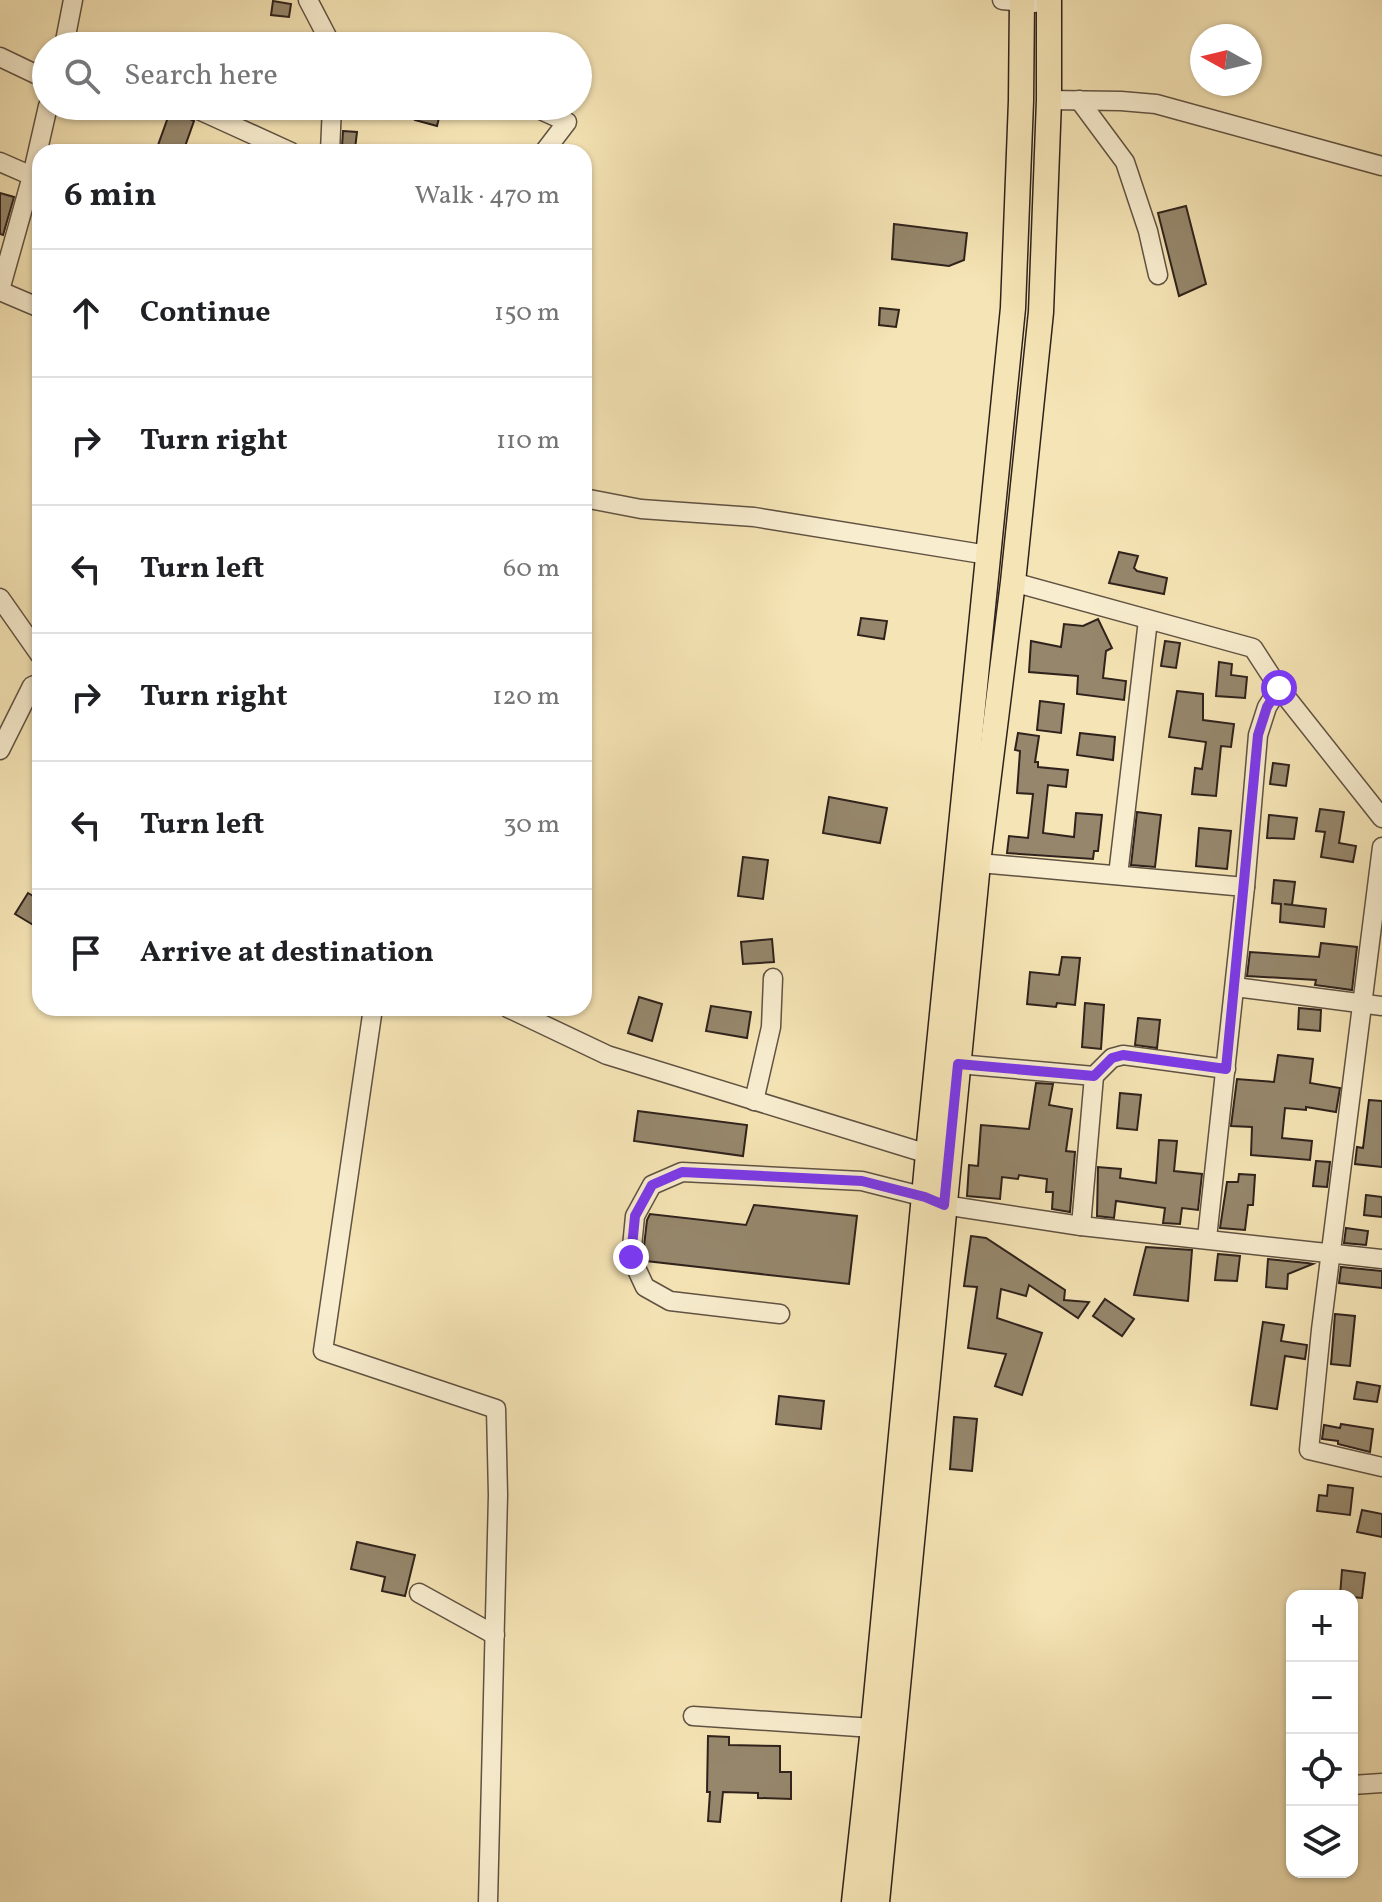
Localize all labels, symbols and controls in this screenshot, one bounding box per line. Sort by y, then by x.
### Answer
north arrow [1190,24,1262,96]
search box [32,32,592,120]
icon: search [60,54,104,98]
text: Search here [124,55,278,97]
text: 6 min [64,173,157,220]
text: Walk · 470 m [414,178,560,214]
icon: ahead [64,291,108,335]
text: Continue [140,292,271,334]
text: 150 m [494,295,560,331]
icon: right [64,419,108,463]
text: Turn right [140,420,288,462]
text: 110 m [496,423,560,459]
icon: left [64,547,108,591]
text: Turn left [140,548,264,590]
text: 60 m [503,551,560,587]
route start [1261,670,1297,706]
icon: right [64,675,108,719]
text: Turn right [140,676,288,718]
text: 120 m [492,679,560,715]
icon: left [64,803,108,847]
text: Turn left [140,804,264,846]
text: 30 m [503,807,560,843]
icon: arrive [64,931,108,975]
text: Arrive at destination [140,932,434,974]
route end [613,1239,649,1275]
map controls [1286,1590,1358,1878]
button: + [1286,1590,1358,1662]
button: − [1286,1662,1358,1734]
button: locate [1286,1734,1358,1806]
button: layers [1286,1806,1358,1878]

